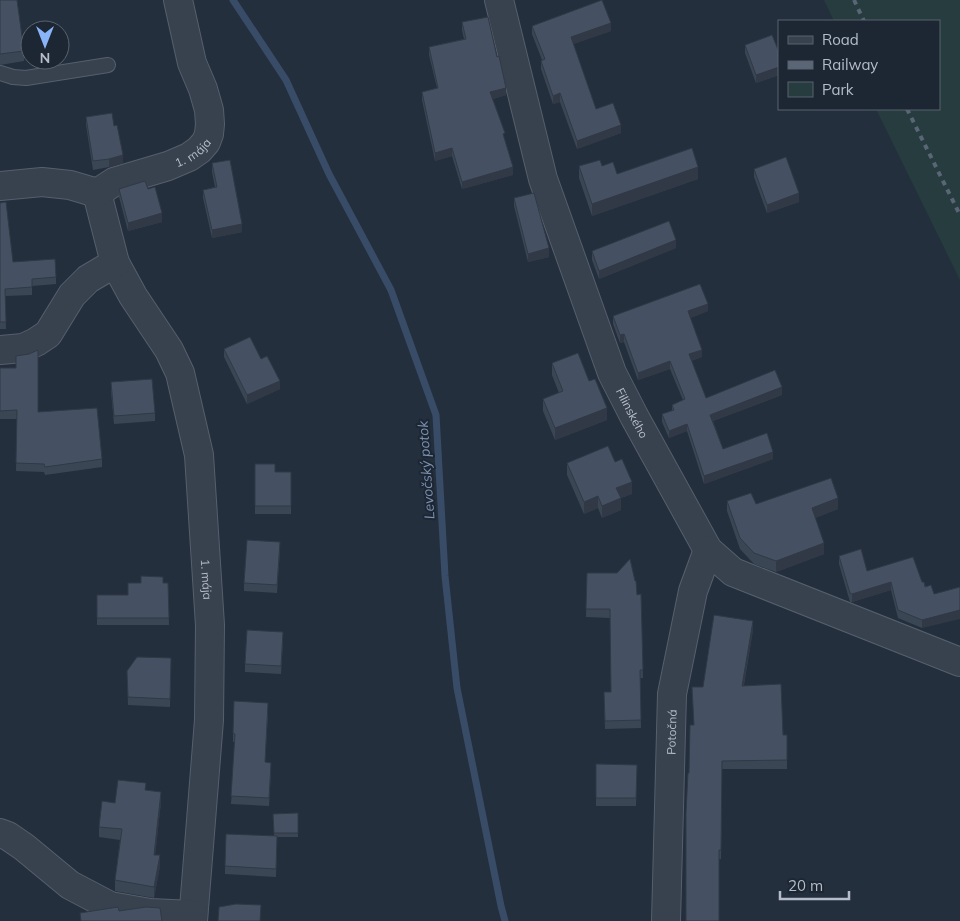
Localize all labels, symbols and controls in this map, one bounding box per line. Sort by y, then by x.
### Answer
north arrow [20,20,70,70]
legend [778,20,940,110]
text: Road [822,30,859,49]
text: N [40,49,50,67]
text: Railway [822,55,878,74]
text: Park [822,80,854,99]
street label: 1. mája [172,135,214,170]
street label: Filinského [613,385,652,441]
water label: Levočský potok [414,419,438,520]
street label: 1. mája [198,558,216,600]
street label: Potočná [663,709,679,755]
scale bar [780,868,849,900]
text: 20 m [788,876,823,895]

